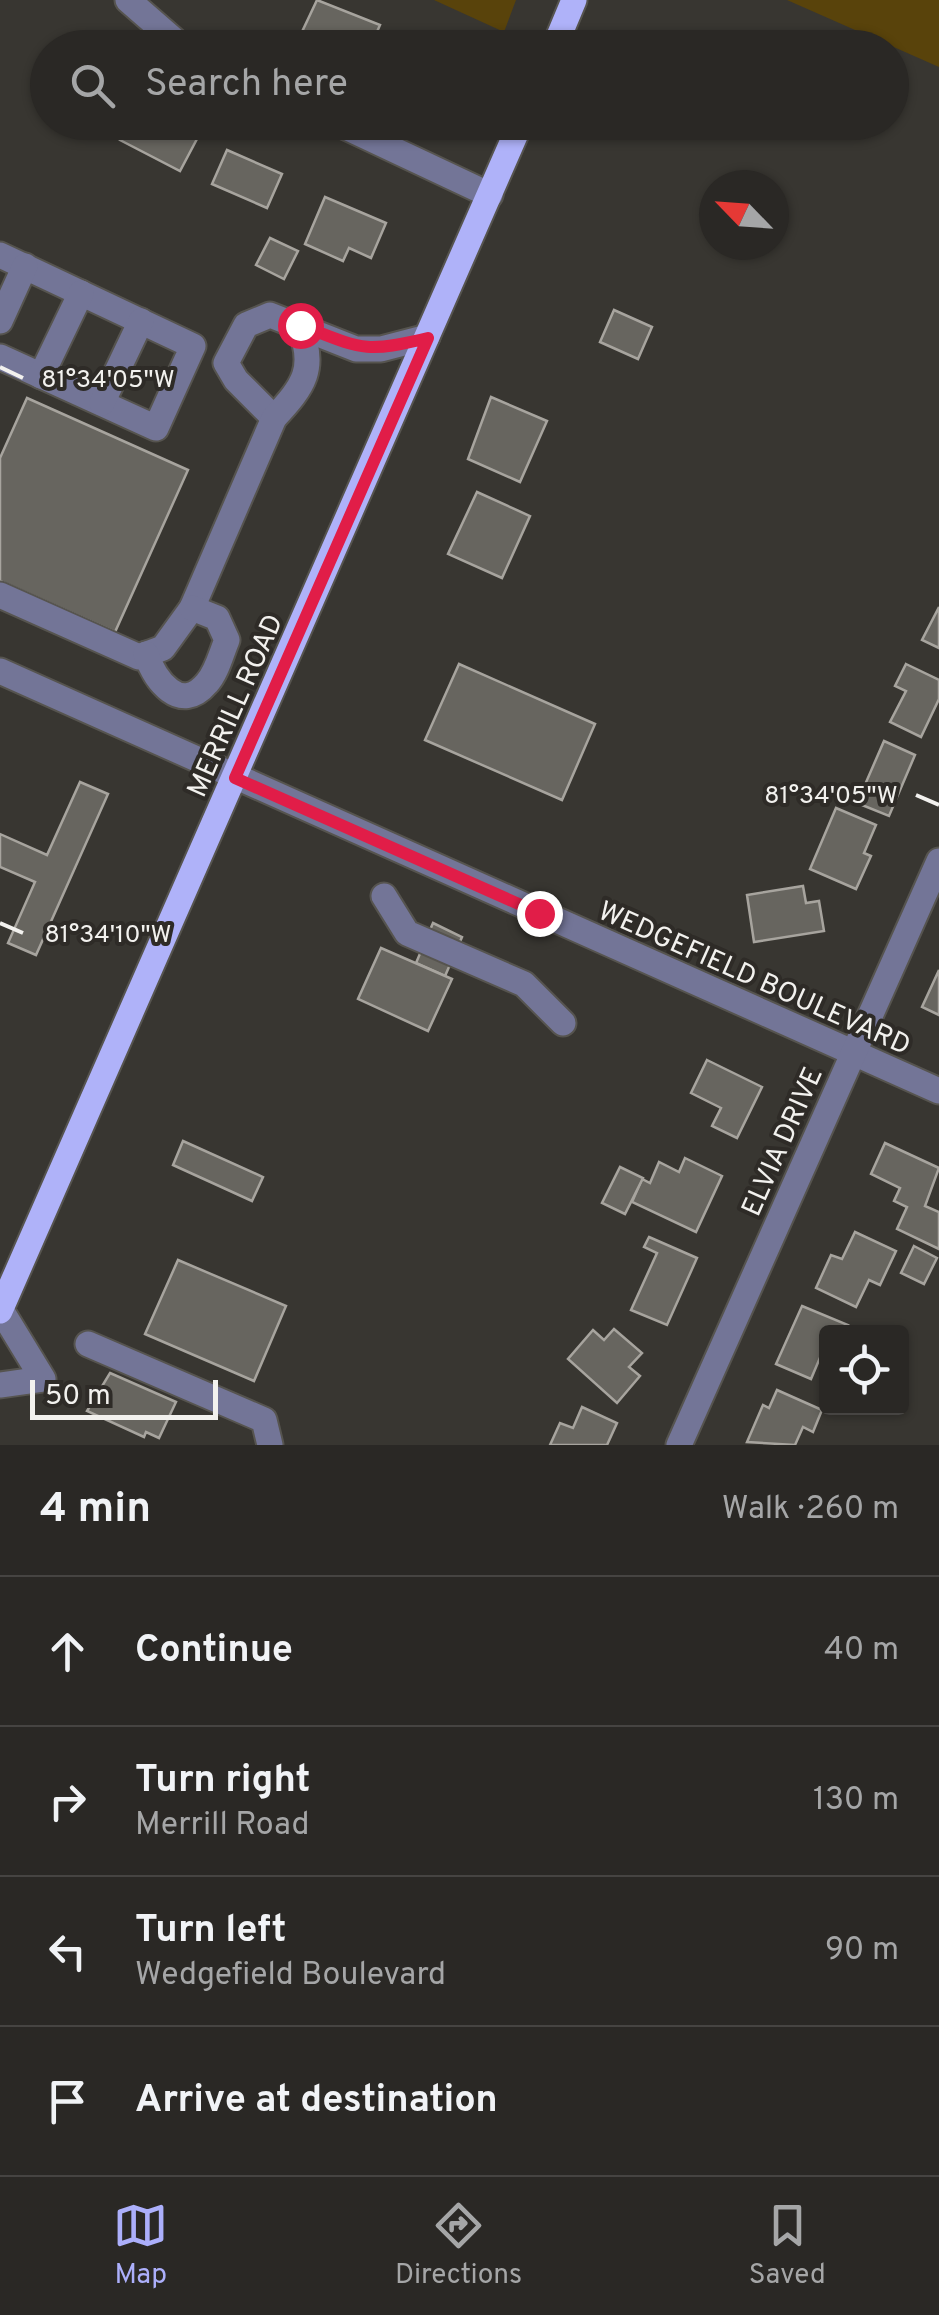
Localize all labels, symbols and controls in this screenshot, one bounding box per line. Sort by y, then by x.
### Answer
search box [30,30,909,140]
icon: search [65,58,120,113]
text: Search here [145,61,348,110]
north arrow [699,170,789,260]
route start [278,303,324,349]
text: 81°34'05"W [41,365,175,397]
street label: MERRILL ROAD [180,609,293,803]
text: 81°34'05"W [764,781,898,813]
route end [517,891,563,937]
street label: WEDGEFIELD BOULEVARD [592,895,916,1065]
text: 81°34'10"W [44,920,172,952]
street label: ELVIA DRIVE [735,1062,833,1222]
map controls [819,1325,909,1415]
button: locate [819,1325,909,1415]
scale bar [30,1375,218,1420]
text: 50 m [45,1379,111,1415]
text: 4 min [40,1484,151,1537]
text: Walk · 260 m [722,1490,899,1530]
icon: ahead [40,1624,95,1679]
text: Continue [135,1627,293,1676]
text: 40 m [824,1631,899,1671]
text: Turn right [135,1757,310,1806]
icon: right [40,1774,95,1829]
text: 130 m [813,1781,899,1821]
text: Merrill Road [135,1806,309,1846]
text: Turn left [135,1907,287,1956]
icon: left [40,1924,95,1979]
text: 90 m [825,1931,899,1971]
text: Wedgefield Boulevard [135,1956,446,1996]
icon: arrive [40,2074,95,2129]
text: Arrive at destination [135,2077,498,2126]
tab: Map [113,2198,168,2294]
tab: Directions [395,2198,522,2294]
tab: Saved [749,2198,826,2294]

